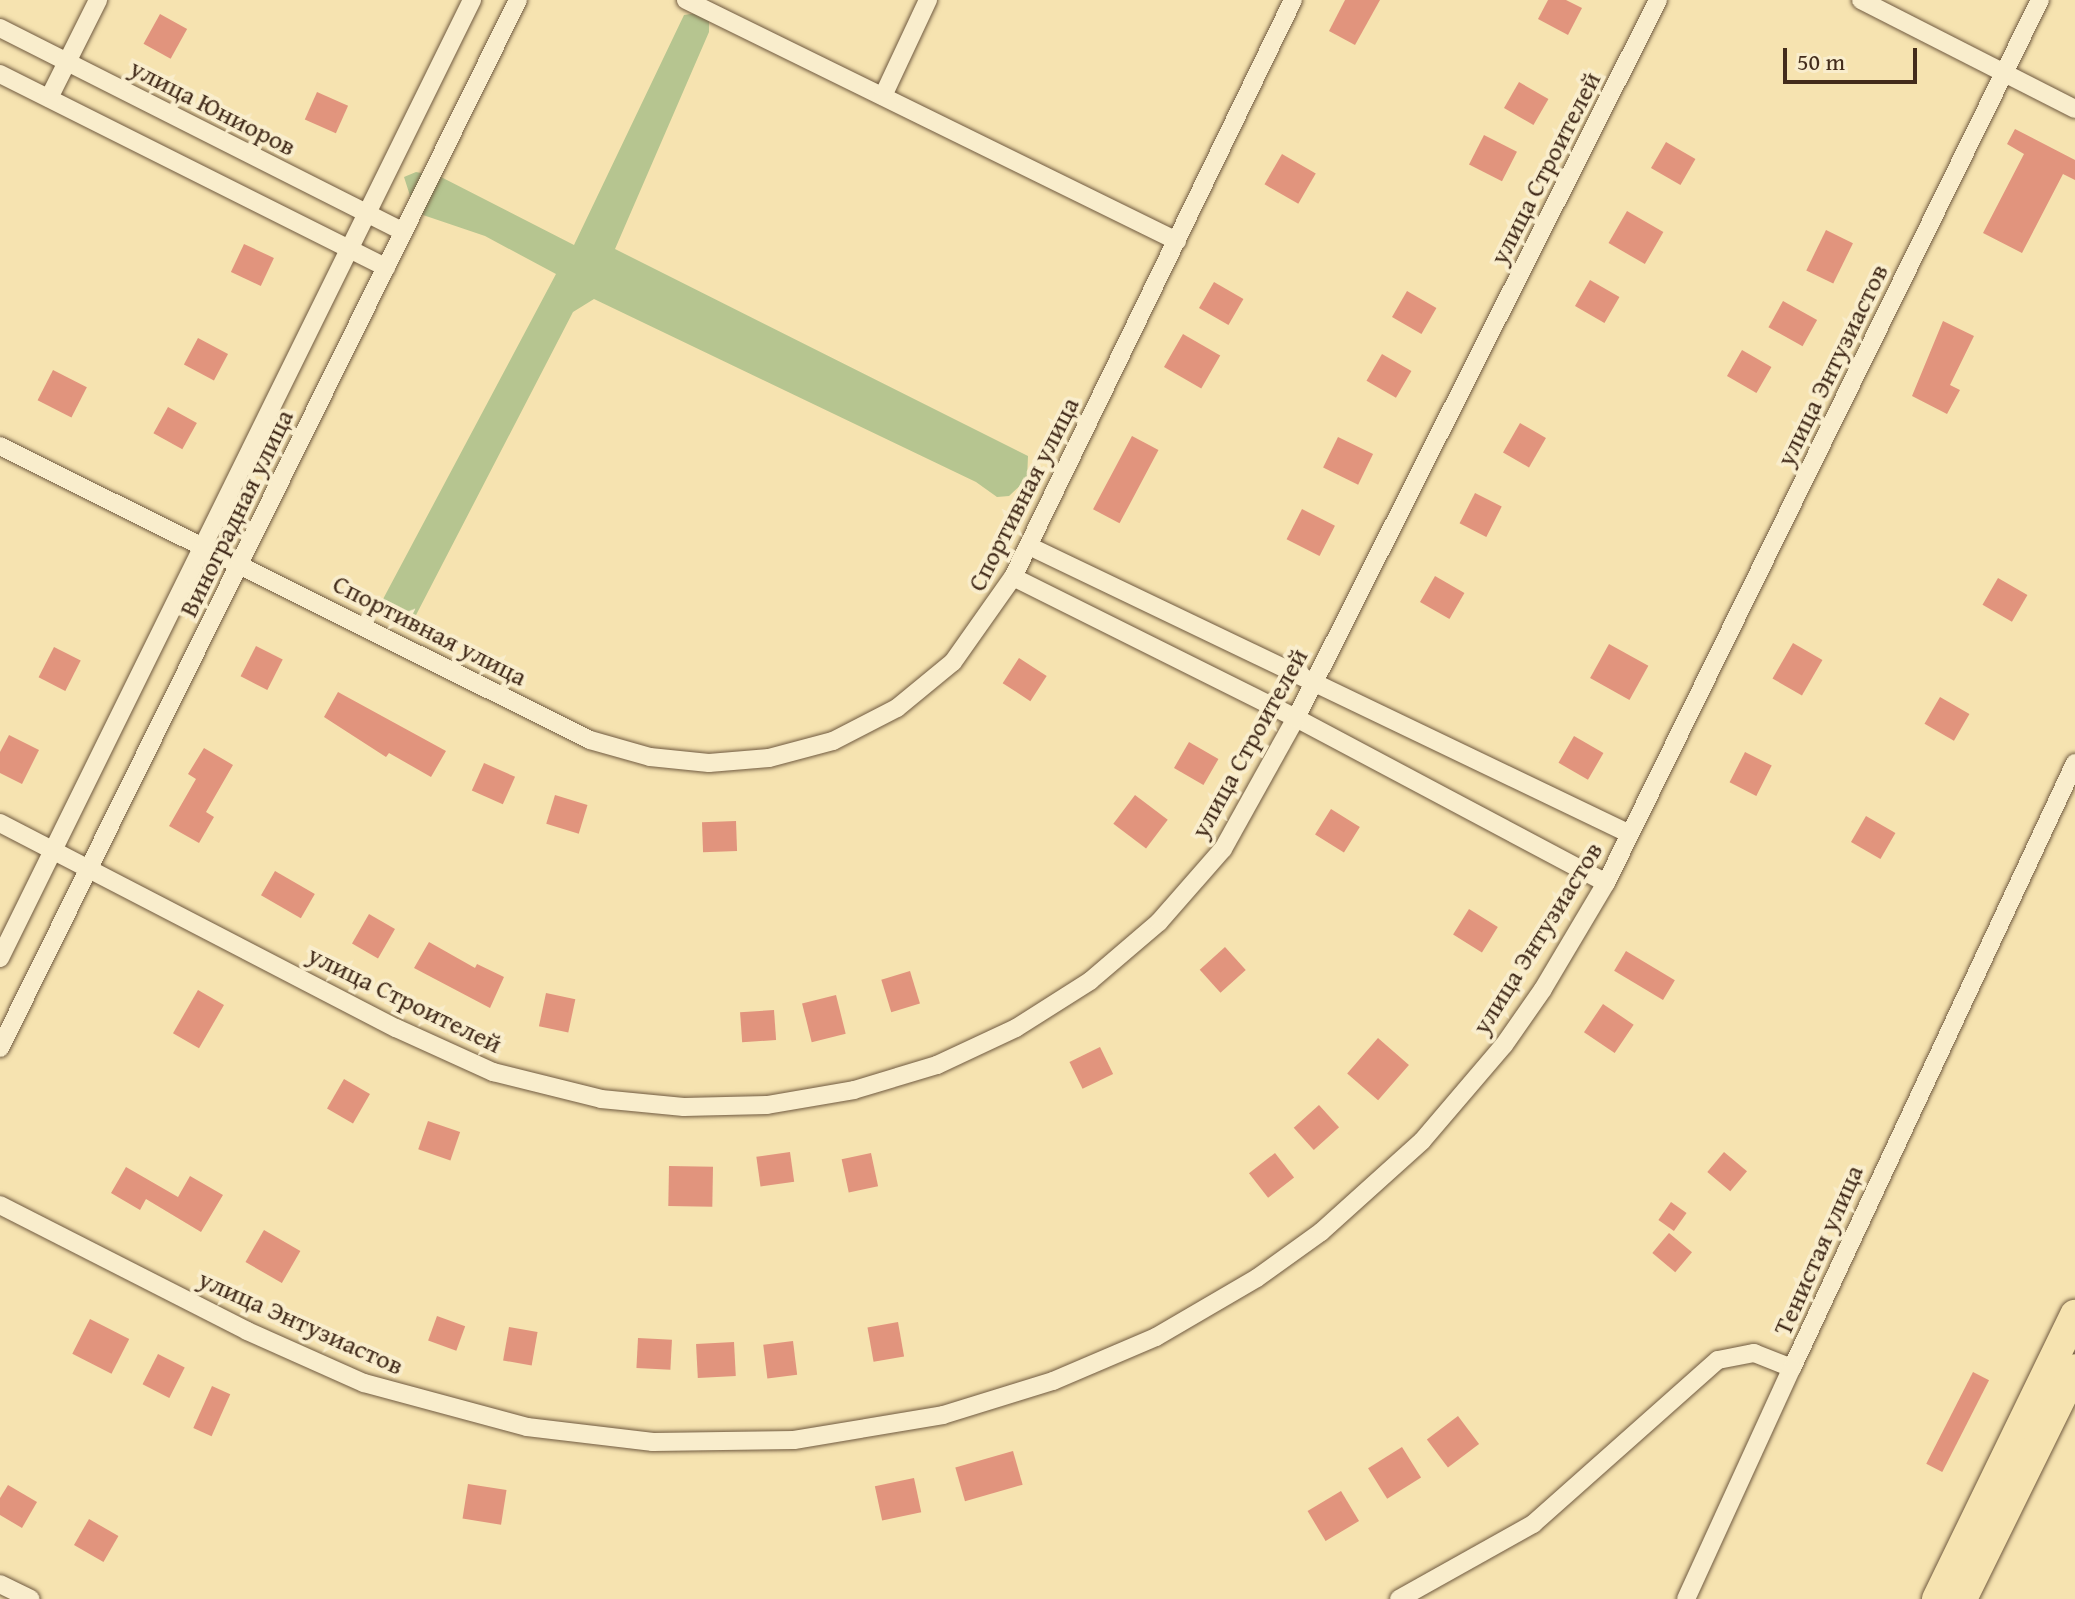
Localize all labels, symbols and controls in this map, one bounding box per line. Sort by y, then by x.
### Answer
scale bar [1787,32,1921,82]
text: 50 m [1797,44,1845,79]
street label: улица Юниоров [125,52,301,162]
street label: улица Строителей [1483,66,1607,270]
street label: улица Энтузиастов [1770,259,1894,471]
street label: Спортивная улица [961,392,1085,596]
street label: Виноградная улица [172,404,300,622]
street label: Спортивная улица [328,568,532,692]
street label: улица Строителей [1184,643,1314,843]
street label: улица Энтузиастов [1465,836,1609,1040]
street label: улица Строителей [303,938,507,1060]
street label: Тенистая улица [1767,1160,1869,1340]
street label: улица Энтузиастов [194,1263,408,1381]

